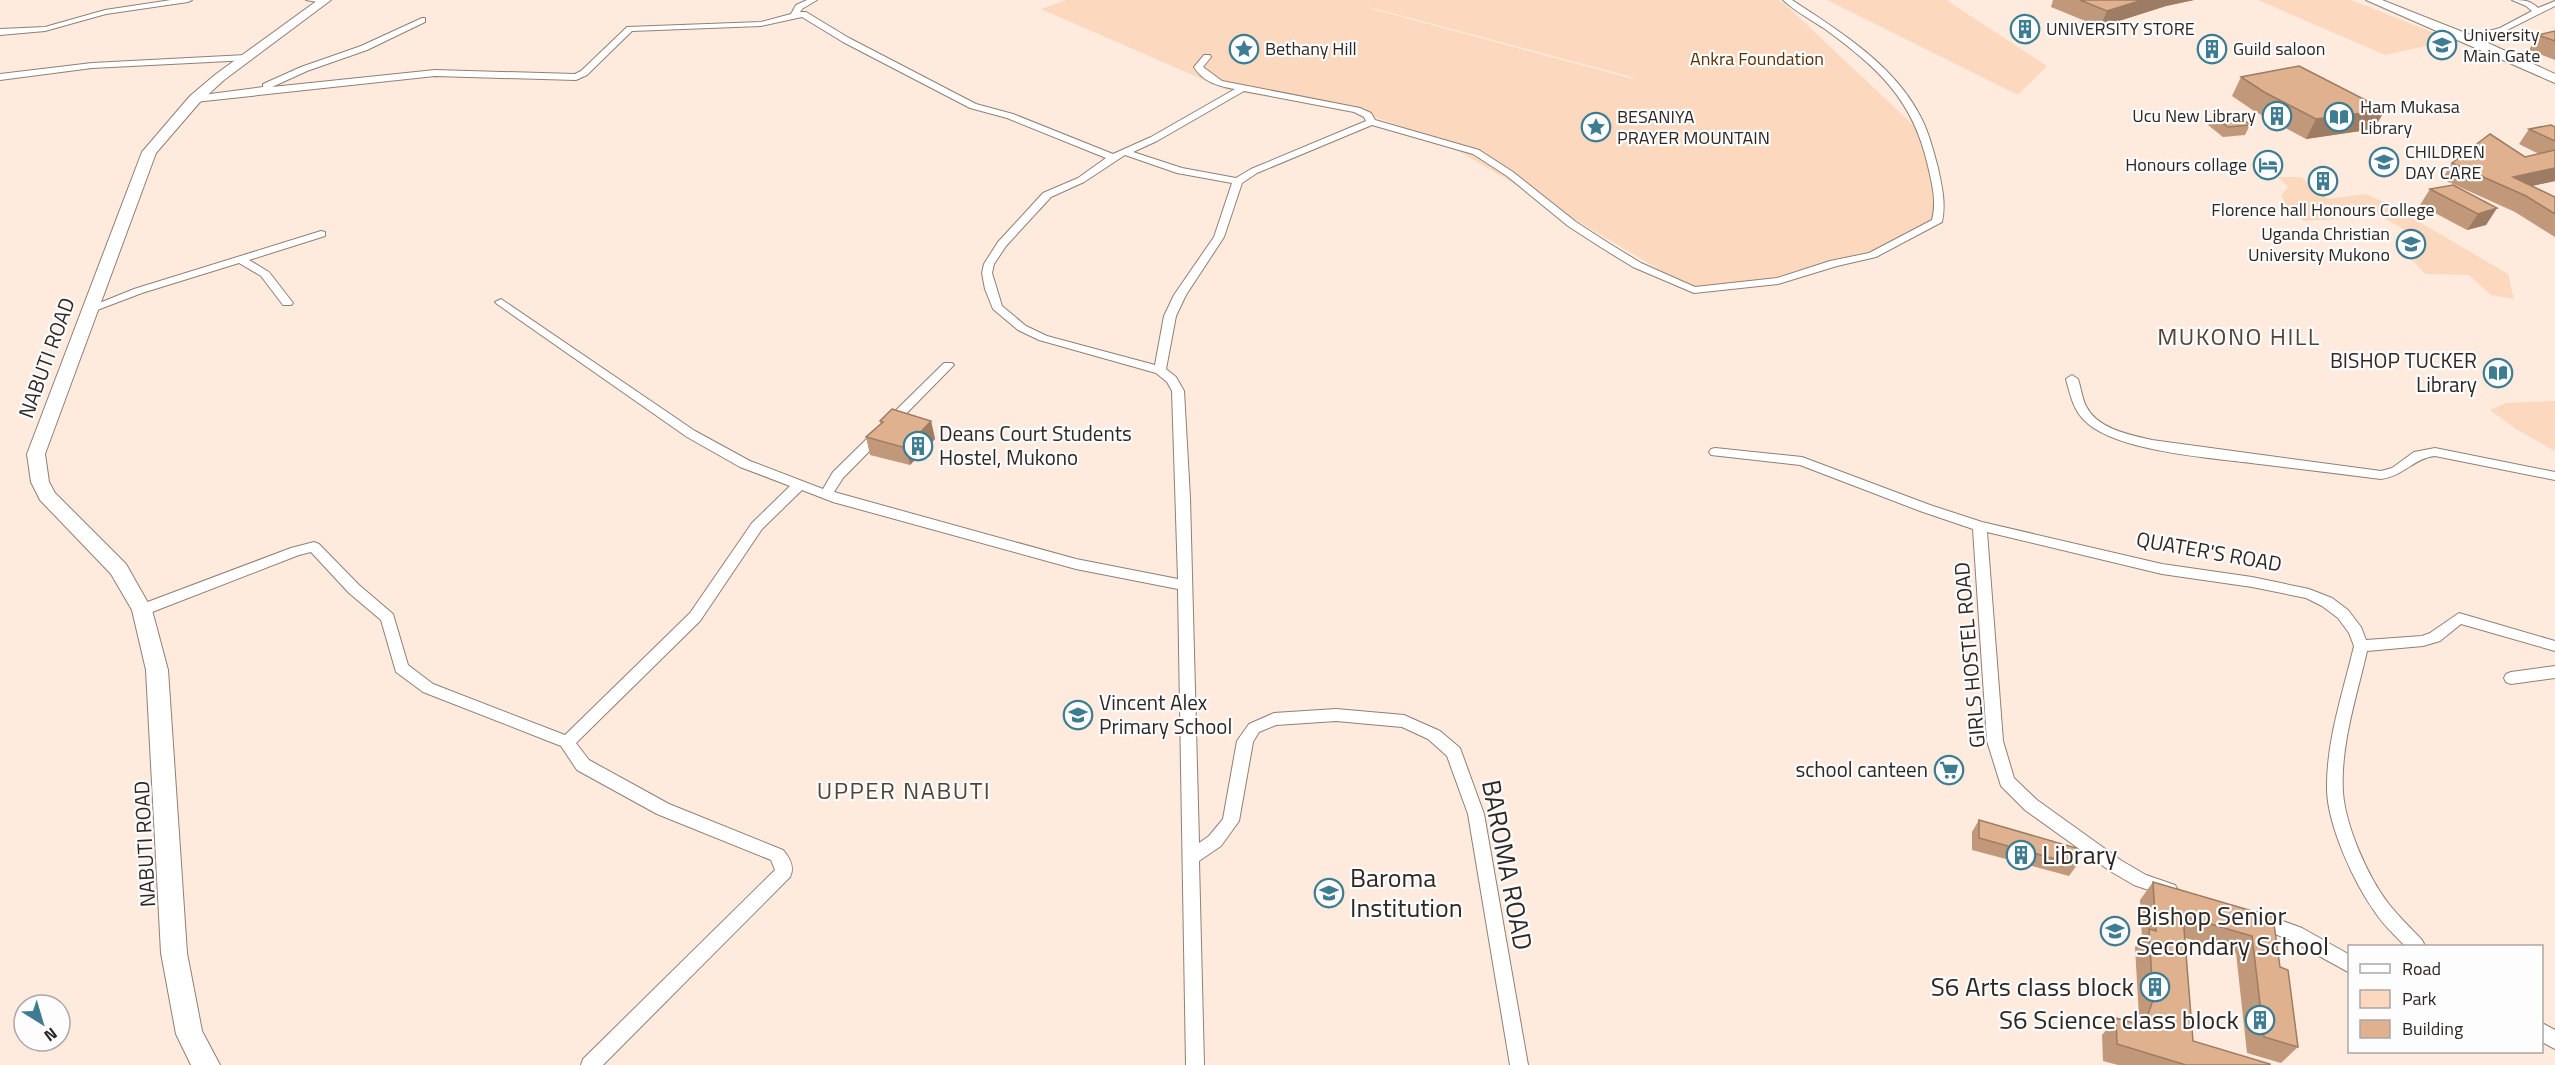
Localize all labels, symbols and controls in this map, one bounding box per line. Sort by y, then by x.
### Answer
building icon: UNIVERSITY STORE [2009,13,2041,45]
place label: UNIVERSITY STORE [2046,15,2195,42]
place label: University Main Gate [2463,21,2540,69]
school or university icon: University Main Gate [2426,29,2458,61]
place icon: Bethany Hill [1228,33,1260,65]
building icon: Guild saloon [2196,33,2228,65]
place label: Bethany Hill [1265,35,1357,62]
place label: Guild saloon [2233,35,2325,62]
park label: Ankra Foundation [1690,45,1824,72]
place label: Ham Mukasa Library [2360,93,2460,141]
building icon: Ucu New Library [2261,100,2293,132]
library icon: Ham Mukasa Library [2323,101,2355,133]
place label: Ucu New Library [2132,102,2256,129]
place label: BESANIYA PRAYER MOUNTAIN [1617,103,1770,151]
place icon: BESANIYA PRAYER MOUNTAIN [1580,111,1612,143]
place label: CHILDREN DAY CARE [2405,138,2485,186]
school or university icon: CHILDREN DAY CARE [2368,146,2400,178]
hotel icon: Honours collage [2252,149,2284,181]
place label: Honours collage [2125,151,2247,178]
building icon: Florence hall Honours College [2307,165,2339,197]
place label: Florence hall Honours College [2211,196,2435,223]
place label: Uganda Christian University Mukono [2248,220,2390,268]
school or university icon: Uganda Christian University Mukono [2395,228,2427,260]
street label: NABUTI ROAD [9,293,83,423]
district label: MUKONO HILL [2157,318,2321,354]
place label: BISHOP TUCKER Library [2330,344,2477,400]
library icon: BISHOP TUCKER Library [2482,357,2514,389]
place label: Deans Court Students Hostel, Mukono [939,417,1132,473]
building icon: Deans Court Students Hostel, Mukono [902,430,934,462]
street label: QUATER'S ROAD [2134,522,2285,580]
street label: GIRLS HOSTEL ROAD [1945,561,1993,749]
place label: Vincent Alex Primary School [1099,686,1232,742]
school or university icon: Vincent Alex Primary School [1062,699,1094,731]
place label: school canteen [1795,753,1928,785]
supermarket icon: school canteen [1933,754,1965,786]
district label: UPPER NABUTI [817,772,991,808]
street label: BAROMA ROAD [1472,776,1543,953]
street label: NABUTI ROAD [125,780,163,908]
place label: Library [2042,835,2117,874]
building icon: Library [2005,839,2037,871]
place label: Baroma Institution [1350,858,1463,927]
school or university icon: Baroma Institution [1313,877,1345,909]
place label: Bishop Senior Secondary School [2136,896,2329,965]
school or university icon: Bishop Senior Secondary School [2099,915,2131,947]
legend [2348,945,2543,1053]
text: Road [2402,955,2441,982]
place label: S6 Arts class block [1931,967,2134,1006]
building icon: S6 Arts class block [2139,971,2171,1003]
text: Park [2402,985,2437,1012]
north arrow [12,993,72,1053]
place label: S6 Science class block [1999,1000,2239,1039]
building icon: S6 Science class block [2244,1004,2276,1036]
text: Building [2402,1015,2463,1042]
text: N [39,1022,63,1048]

